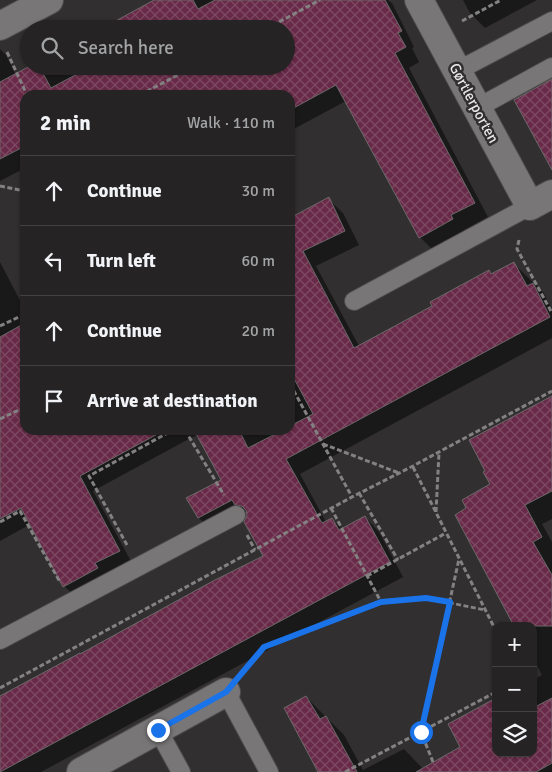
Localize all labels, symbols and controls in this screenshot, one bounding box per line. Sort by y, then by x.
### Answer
search box [20,20,295,75]
icon: search [38,34,66,62]
text: Search here [78,36,174,60]
street label: Gørtlerporten [445,60,503,146]
text: 2 min [40,110,91,136]
text: Walk · 110 m [187,113,275,133]
icon: ahead [40,177,68,205]
text: Continue [87,179,162,203]
text: 30 m [241,181,275,201]
icon: left [40,247,68,275]
text: Turn left [87,249,156,273]
text: 60 m [241,251,275,271]
icon: ahead [40,317,68,345]
text: Continue [87,319,162,343]
text: 20 m [241,321,275,341]
icon: arrive [40,387,68,415]
text: Arrive at destination [87,389,258,413]
map controls [492,622,537,757]
button: + [492,622,537,667]
button: − [492,667,537,712]
button: layers [492,712,537,757]
route end [147,719,170,742]
route start [410,721,433,744]

